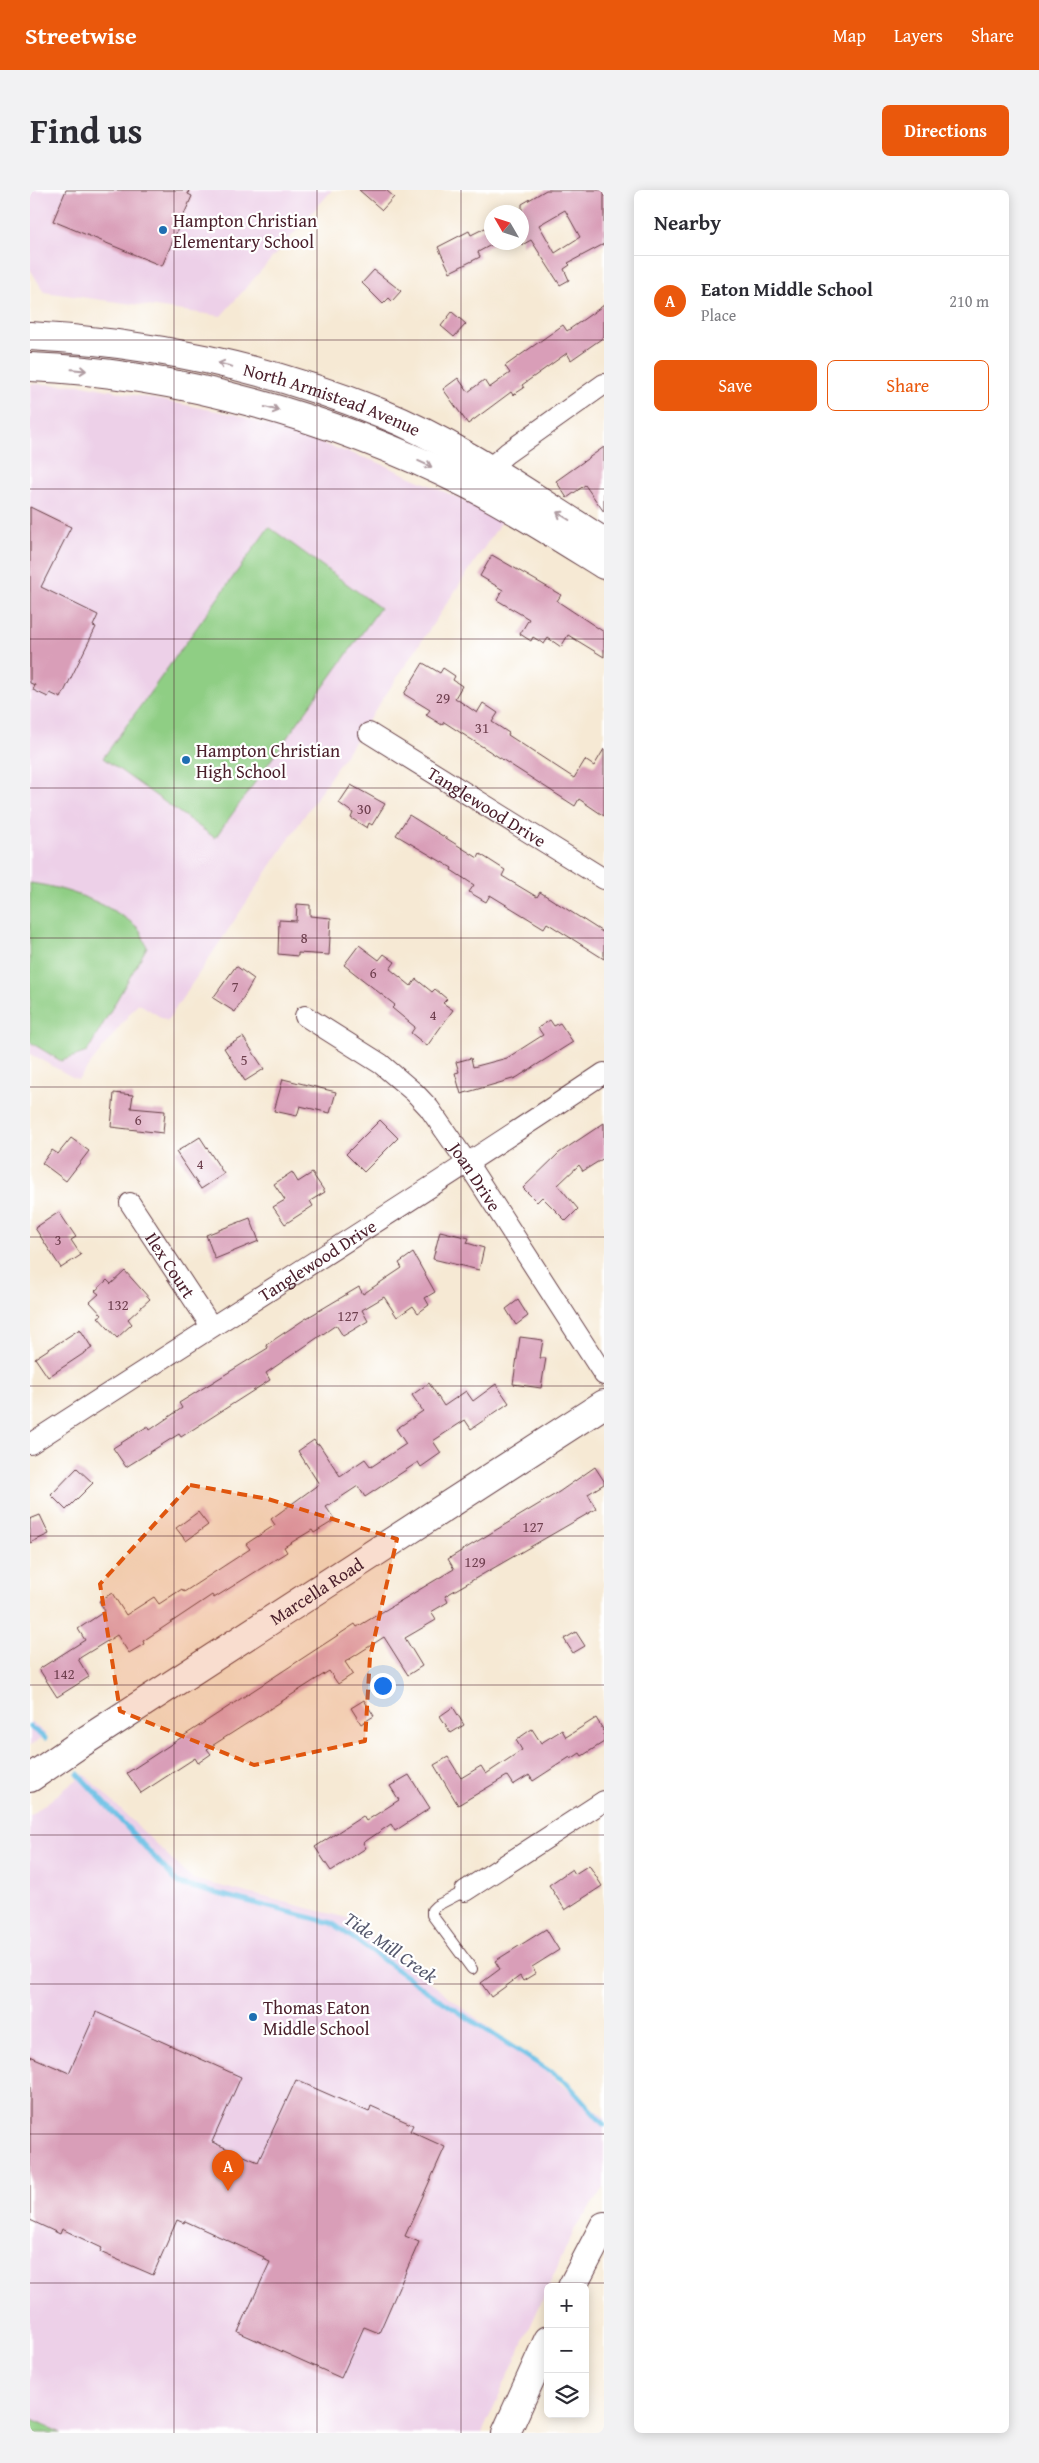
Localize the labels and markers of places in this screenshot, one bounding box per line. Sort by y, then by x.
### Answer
place label: Hampton Christian Elementary School [173,207,317,255]
marker: Hampton Christian Elementary School [157,224,169,236]
place label: Hampton Christian High School [196,737,340,785]
marker: Hampton Christian High School [180,754,192,766]
place label: Thomas Eaton Middle School [263,1994,370,2042]
marker: Thomas Eaton Middle School [247,2011,259,2023]
pin: A [212,2150,244,2191]

